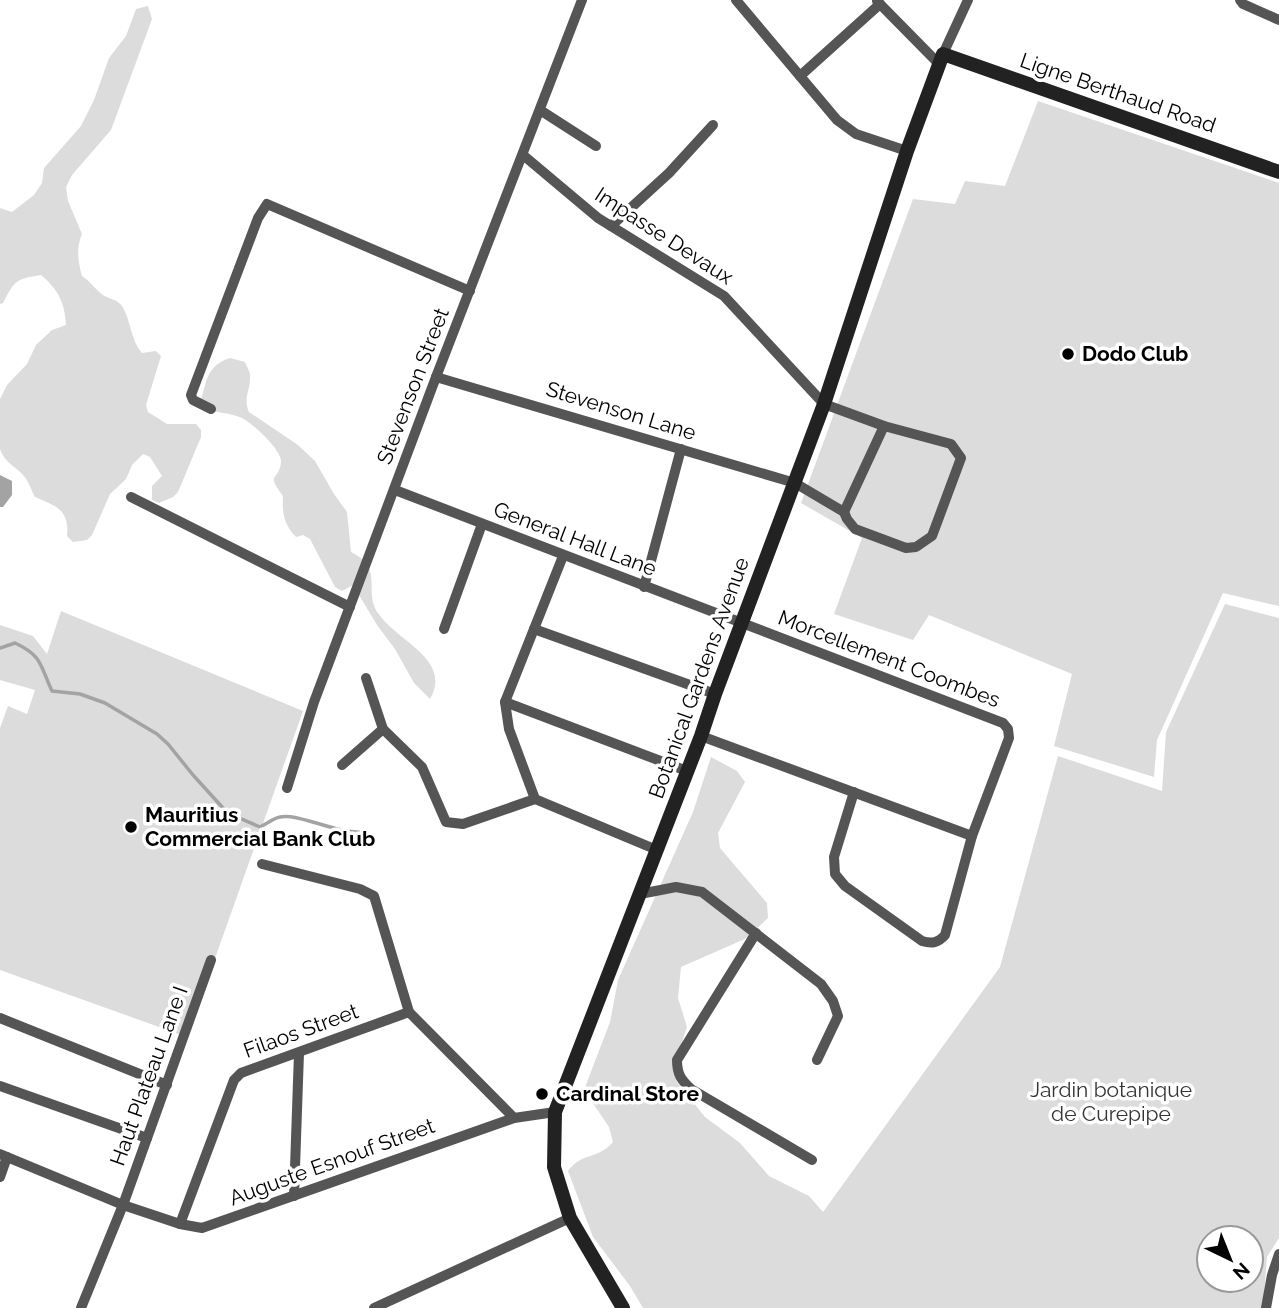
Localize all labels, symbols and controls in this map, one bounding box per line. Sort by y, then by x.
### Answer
street label: Ligne Berthaud Road [1017,47,1219,138]
street label: Impasse Devaux [591,182,738,290]
street label: Stevenson Street [371,304,454,467]
place label: Dodo Club [1082,341,1188,366]
marker: Dodo Club [1060,346,1076,362]
street label: Stevenson Lane [543,376,699,445]
street label: General Hall Lane [490,496,660,581]
street label: Botanical Gardens Avenue [643,554,754,802]
street label: Morcellement Coombes [775,605,1004,712]
place label: Mauritius Commercial Bank Club [145,802,375,851]
marker: Mauritius Commercial Bank Club [123,819,139,835]
street label: Haut Plateau Lane I [104,983,193,1169]
street label: Filaos Street [240,998,362,1063]
park label: Jardin botanique de Curepipe [1030,1077,1192,1126]
place label: Cardinal Store [556,1081,700,1106]
marker: Cardinal Store [534,1086,550,1102]
street label: Auguste Esnouf Street [226,1113,438,1210]
north arrow [1195,1224,1265,1294]
text: N [1229,1258,1254,1284]

